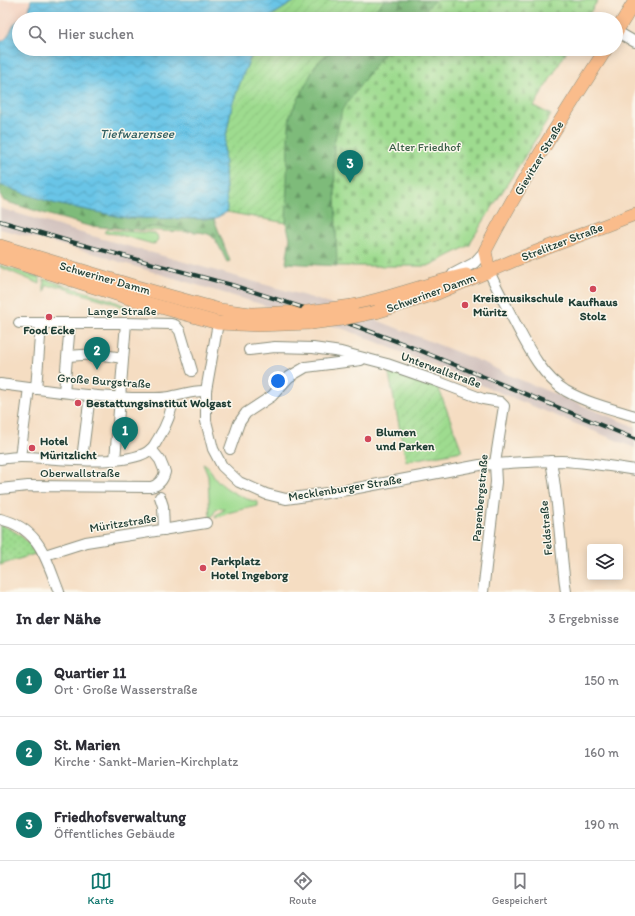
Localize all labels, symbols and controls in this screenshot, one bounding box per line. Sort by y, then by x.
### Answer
search box [12,12,623,56]
icon: search [26,23,48,45]
text: Hier suchen [58,25,134,43]
street label: Gievitzer Straße [511,118,567,198]
water label: Tiefwarensee [100,126,175,141]
park label: Alter Friedhof [389,140,461,154]
pin: 3 [337,150,363,183]
street label: Strelitzer Straße [519,220,605,264]
street label: Schweriner Damm [58,258,152,298]
street label: Schweriner Damm [385,270,478,316]
marker: Kaufhaus Stolz [588,284,598,294]
place label: Kreismusikschule Müritz [473,291,564,319]
place label: Kaufhaus Stolz [568,295,618,323]
marker: Kreismusikschule Müritz [460,300,470,310]
street label: Lange Straße [88,304,157,318]
marker: Food Ecke [44,312,54,322]
place label: Food Ecke [23,323,75,337]
pin: 2 [84,337,110,370]
street label: Unterwallstraße [399,349,483,391]
street label: Große Burgstraße [57,371,152,391]
your location [268,371,288,391]
place label: Bestattungsinstitut Wolgast [86,396,232,411]
marker: Bestattungsinstitut Wolgast [73,398,83,408]
pin: 1 [112,417,138,450]
place label: Blumen und Parken [375,425,435,453]
place label: Hotel Müritzlicht [40,434,97,462]
marker: Blumen und Parken [363,434,373,444]
marker: Hotel Müritzlicht [27,443,37,453]
street label: Papenbergstraße [469,453,491,542]
street label: Oberwallstraße [40,466,120,480]
street label: Mecklenburger Straße [287,472,403,504]
street label: Feldstraße [537,500,555,556]
street label: Müritzstraße [89,511,158,535]
map controls [587,544,623,580]
button: layers [587,544,623,580]
place label: Parkplatz Hotel Ingeborg [211,554,289,583]
marker: Parkplatz Hotel Ingeborg [198,563,208,573]
text: In der Nähe [16,608,101,628]
text: 3 Ergebnisse [549,611,619,626]
text: Quartier 11 [54,664,126,682]
text: 1 [26,673,32,688]
text: 150 m [584,673,619,688]
text: Ort · Große Wasserstraße [54,682,198,697]
text: St. Marien [54,736,120,754]
text: 2 [26,745,32,760]
text: 160 m [584,745,619,760]
text: Kirche · Sankt-Marien-Kirchplatz [54,754,238,769]
text: Friedhofsverwaltung [54,808,186,826]
text: 3 [25,817,33,832]
text: 190 m [584,817,619,832]
text: Öffentliches Gebäude [54,826,175,841]
tab: Karte [88,870,114,907]
tab: Route [289,870,317,907]
tab: Gespeichert [492,870,547,907]

